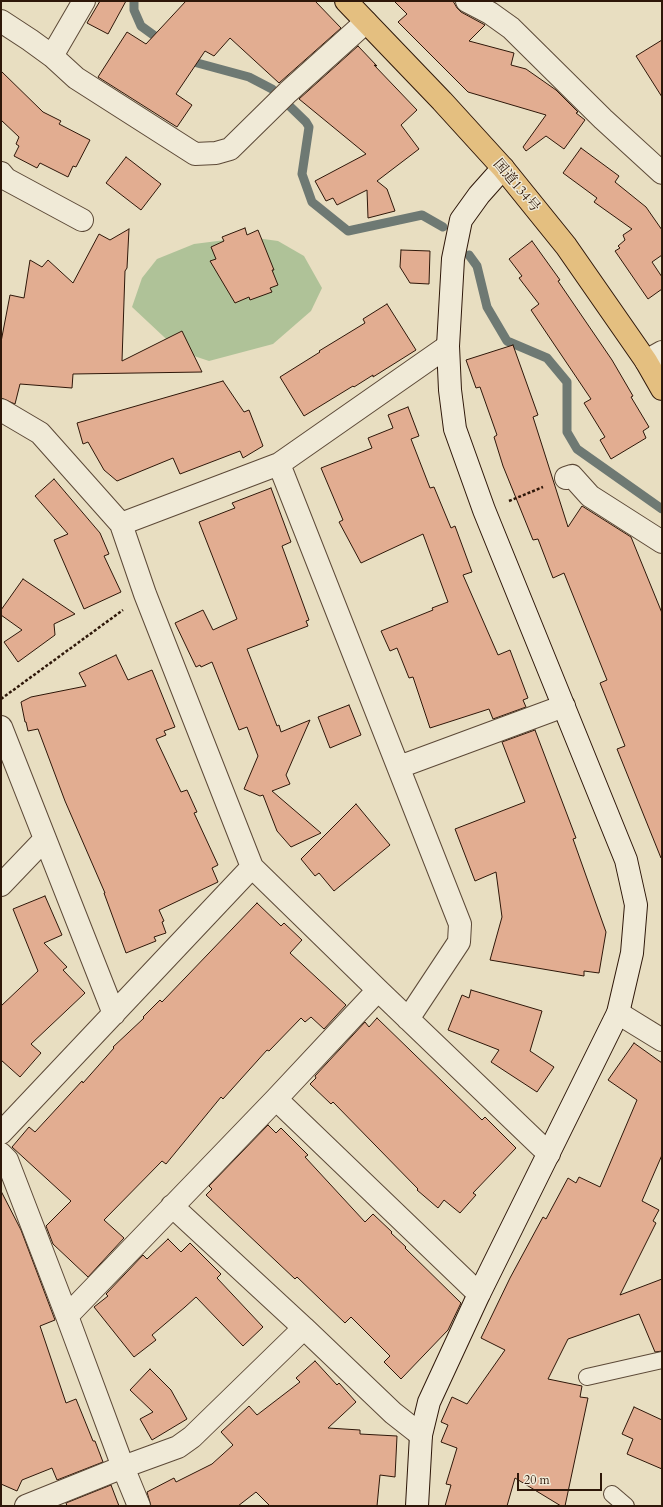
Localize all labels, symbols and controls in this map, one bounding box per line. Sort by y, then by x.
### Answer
street label: 国道134号 [489,156,543,216]
scale bar [519,1465,604,1491]
text: 20 m [524,1472,550,1488]

